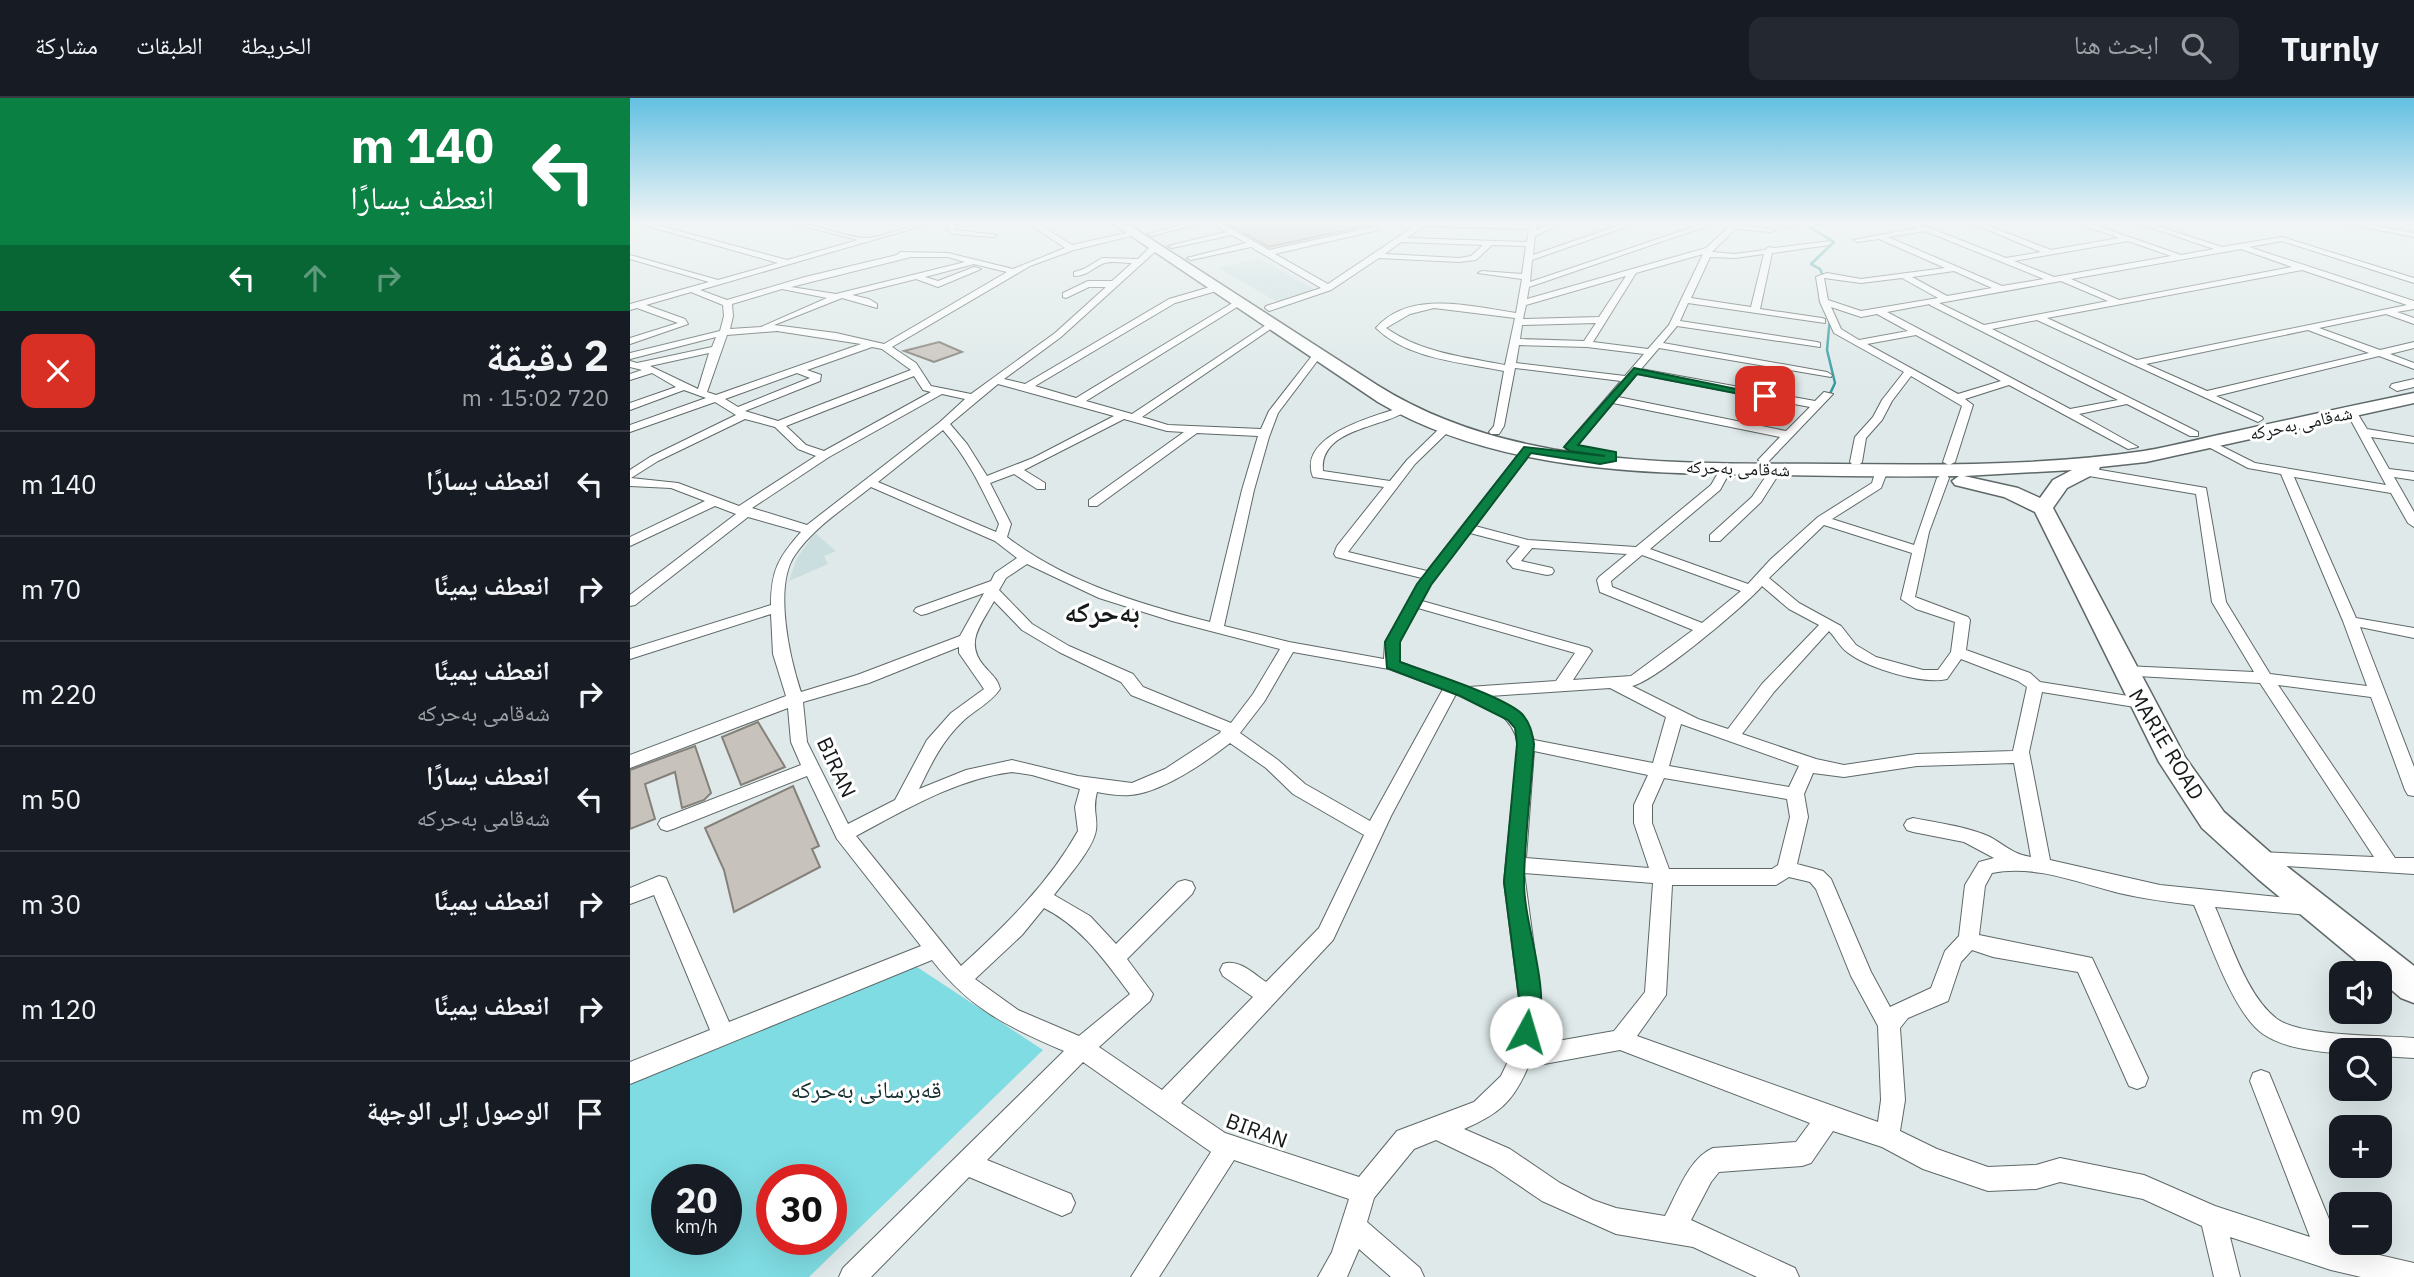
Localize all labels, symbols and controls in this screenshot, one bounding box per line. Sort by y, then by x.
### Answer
search box [1749,17,2239,80]
text: ابحث هنا [2074,27,2159,61]
text: Turnly [2281,27,2379,70]
text: مشاركة [35,29,98,61]
text: الطبقات [136,29,203,61]
text: الخريطة [241,29,311,61]
icon: search [2177,29,2215,67]
text: 140 m [350,113,494,176]
icon: left [518,126,609,217]
text: انعطف يسارًا [350,176,494,218]
icon: left [223,259,261,297]
icon: ahead [296,259,334,297]
icon: right [369,259,407,297]
text: 2 دقيقة [486,328,609,383]
button: close [21,334,95,408]
pin [1735,366,1795,426]
icon: arrive [1746,377,1784,415]
text: 720 m · 15:02 [462,382,609,412]
street label: شەقامی بەحرکە [2248,401,2354,445]
street label: شەقامی بەحرکە [1685,455,1791,481]
text: انعطف يسارًا [426,463,550,497]
icon: left [571,465,609,503]
text: 140 m [21,467,97,501]
text: انعطف يمينًا [434,568,550,602]
icon: right [571,570,609,608]
text: 70 m [21,572,81,606]
district label: بەحرکە [1064,593,1140,630]
text: انعطف يمينًا [434,653,550,687]
icon: right [571,675,609,713]
text: 220 m [21,677,97,711]
street label: MARIE ROAD [2123,683,2211,805]
text: شەقامی بەحرکە [417,697,550,727]
street label: BIRAN [811,732,863,802]
text: انعطف يسارًا [426,758,550,792]
icon: left [571,780,609,818]
text: 50 m [21,782,81,816]
text: شەقامی بەحرکە [417,802,550,832]
text: انعطف يمينًا [434,883,550,917]
icon: right [571,885,609,923]
text: 30 m [21,887,81,921]
map controls [2329,961,2392,1255]
button: sound [2329,961,2392,1024]
text: انعطف يمينًا [434,988,550,1022]
icon: right [571,990,609,1028]
text: 120 m [21,992,97,1026]
position arrow [1489,995,1563,1069]
button: search [2329,1038,2392,1101]
park label: قەبرسانی بەحرکە [790,1073,942,1105]
text: الوصول إلى الوجهة [367,1093,550,1127]
icon: arrive [571,1095,609,1133]
text: 90 m [21,1097,81,1131]
street label: BIRAN [1222,1106,1292,1154]
button: + [2329,1115,2392,1178]
speed limit sign: 30 [756,1164,847,1255]
text: 20 [675,1177,718,1223]
button: − [2329,1192,2392,1255]
text: km/h [675,1215,718,1238]

